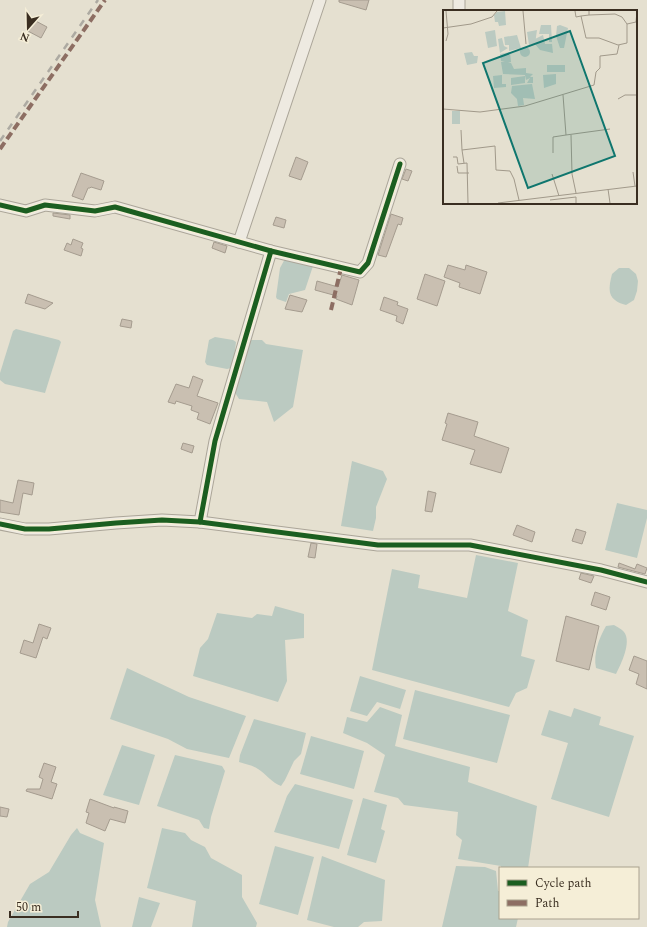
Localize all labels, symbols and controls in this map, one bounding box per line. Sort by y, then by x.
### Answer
north arrow [8,8,48,48]
inset map [443,10,637,204]
text: N [18,27,32,46]
legend [499,867,639,919]
text: Cycle path [535,874,592,893]
scale bar [10,893,78,919]
text: Path [535,894,560,913]
text: 50 m [16,898,41,917]

